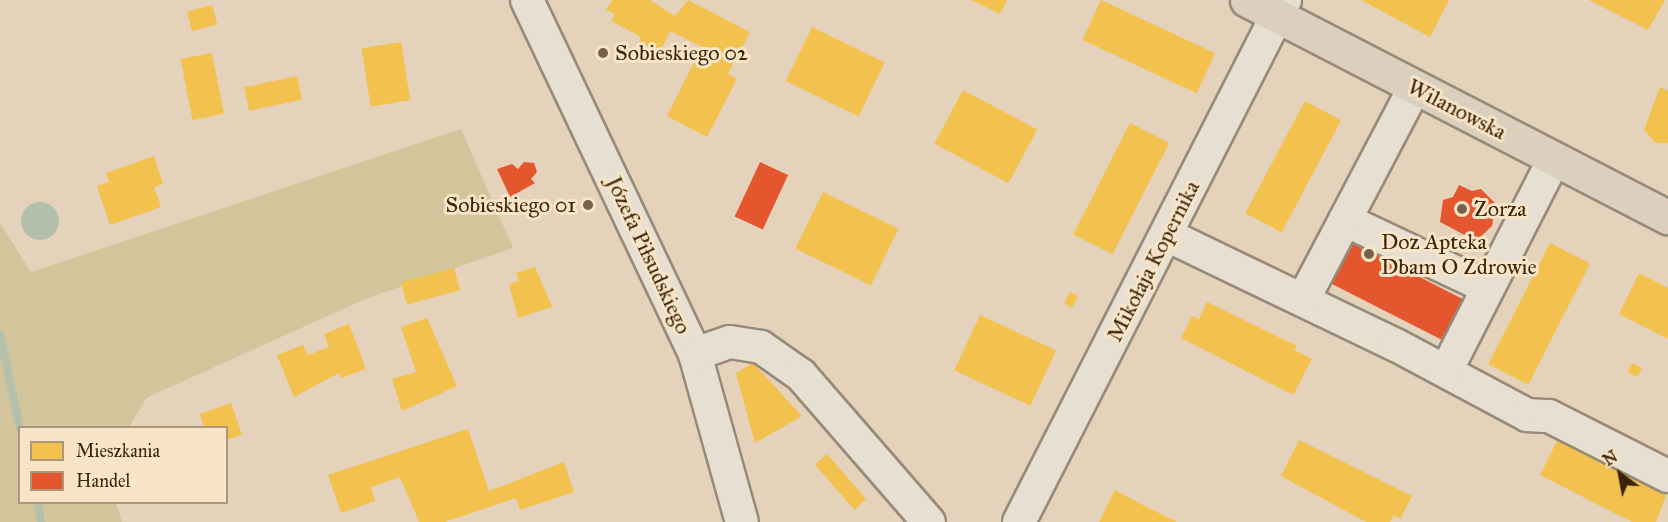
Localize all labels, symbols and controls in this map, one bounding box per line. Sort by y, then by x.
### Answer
place label: Sobieskiego 02 [615,40,748,66]
marker: Sobieskiego 02 [596,46,610,60]
street label: Wilanowska [1403,73,1511,145]
street label: Józefa Piłsudskiego [601,172,697,338]
street label: Mikołaja Kopernika [1101,176,1205,346]
place label: Sobieskiego 01 [446,192,576,218]
place label: Zorza [1474,196,1527,222]
marker: Sobieskiego 01 [581,198,595,212]
marker: Zorza [1455,202,1469,216]
place label: Doz Apteka Dbam O Zdrowie [1381,228,1537,280]
marker: Doz Apteka Dbam O Zdrowie [1362,247,1376,261]
legend [18,426,228,504]
text: Mieszkania [76,440,160,462]
north arrow [1590,444,1650,504]
text: N [1599,447,1621,470]
text: Handel [76,470,130,492]

